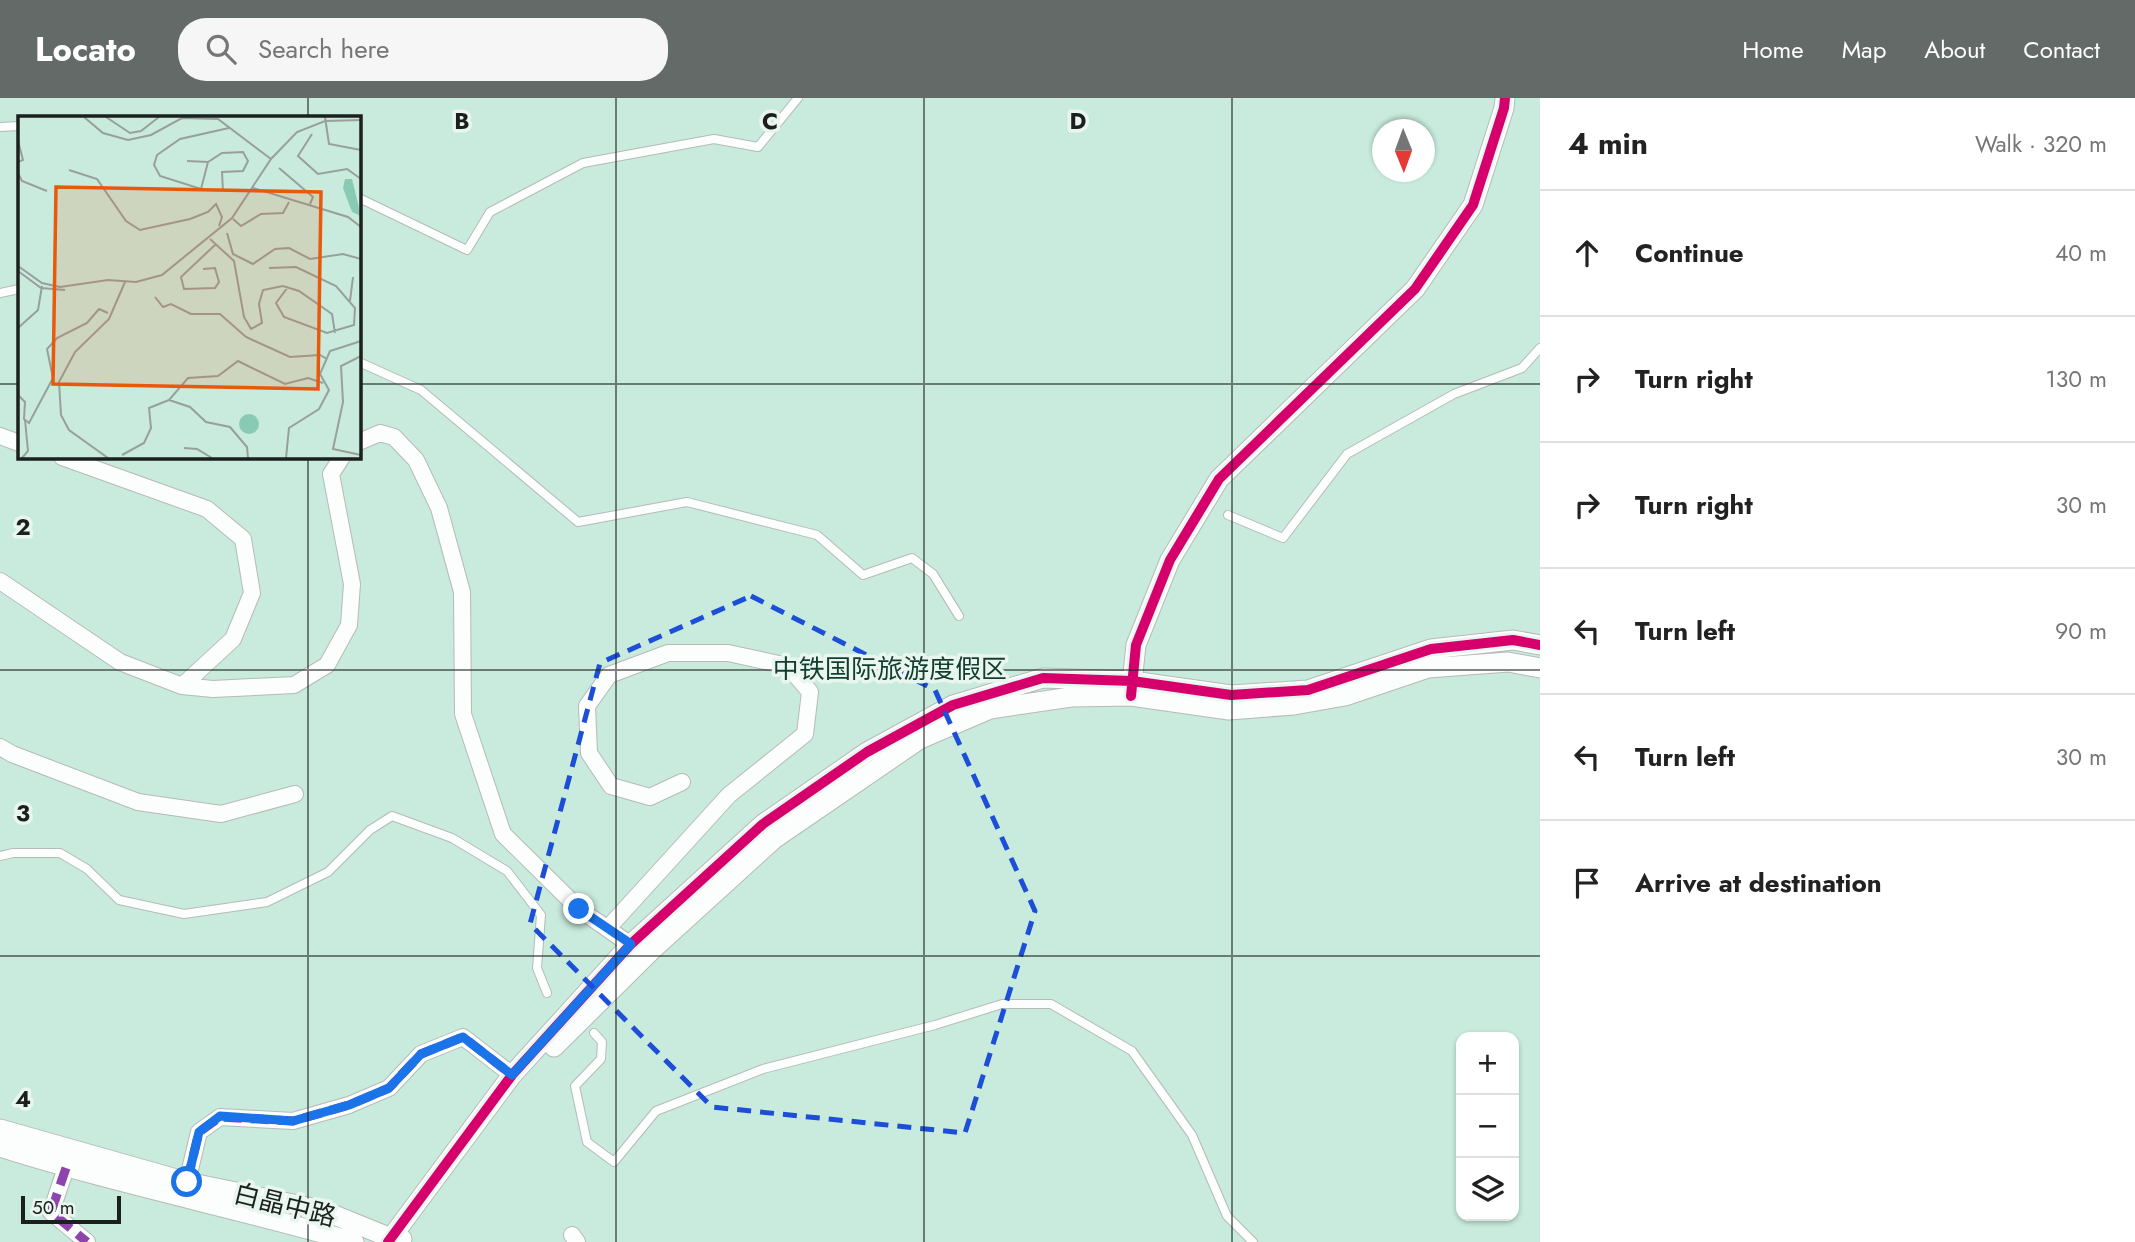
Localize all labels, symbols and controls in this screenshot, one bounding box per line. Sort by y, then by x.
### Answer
search box [178,18,668,81]
text: Locato [35,26,136,73]
icon: search [202,30,240,68]
text: Search here [258,30,389,68]
text: Home [1742,32,1804,67]
text: Map [1842,32,1886,67]
text: About [1924,32,1985,67]
text: Contact [2023,32,2100,67]
text: B [454,104,470,138]
text: C [762,104,778,138]
text: D [1070,104,1087,138]
inset map [18,116,360,458]
north arrow [1372,119,1435,182]
text: 4 min [1568,122,1648,165]
text: Walk · 320 m [1975,127,2107,161]
icon: ahead [1568,234,1606,272]
text: Continue [1635,234,1744,272]
text: 40 m [2055,236,2107,270]
icon: right [1568,360,1606,398]
text: Turn right [1635,360,1753,398]
text: 130 m [2045,362,2107,396]
icon: right [1568,486,1606,524]
text: Turn right [1635,486,1753,524]
text: 30 m [2056,488,2107,522]
text: 2 [15,510,31,544]
icon: left [1568,612,1606,650]
text: Turn left [1635,612,1735,650]
text: 90 m [2055,614,2107,648]
park label: 中铁国际旅游度假区 [773,650,1007,688]
icon: left [1568,738,1606,776]
text: Turn left [1635,738,1735,776]
text: 30 m [2056,740,2107,774]
text: 3 [16,796,30,830]
icon: arrive [1568,864,1606,902]
text: Arrive at destination [1635,864,1882,902]
route end [563,893,594,924]
map controls [1456,1032,1519,1221]
button: + [1456,1032,1519,1095]
text: 4 [15,1082,31,1116]
button: − [1456,1095,1519,1158]
button: layers [1456,1158,1519,1221]
route start [171,1166,202,1197]
street label: 白晶中路 [230,1174,340,1236]
scale bar [21,1193,121,1225]
text: 50 m [32,1194,75,1221]

